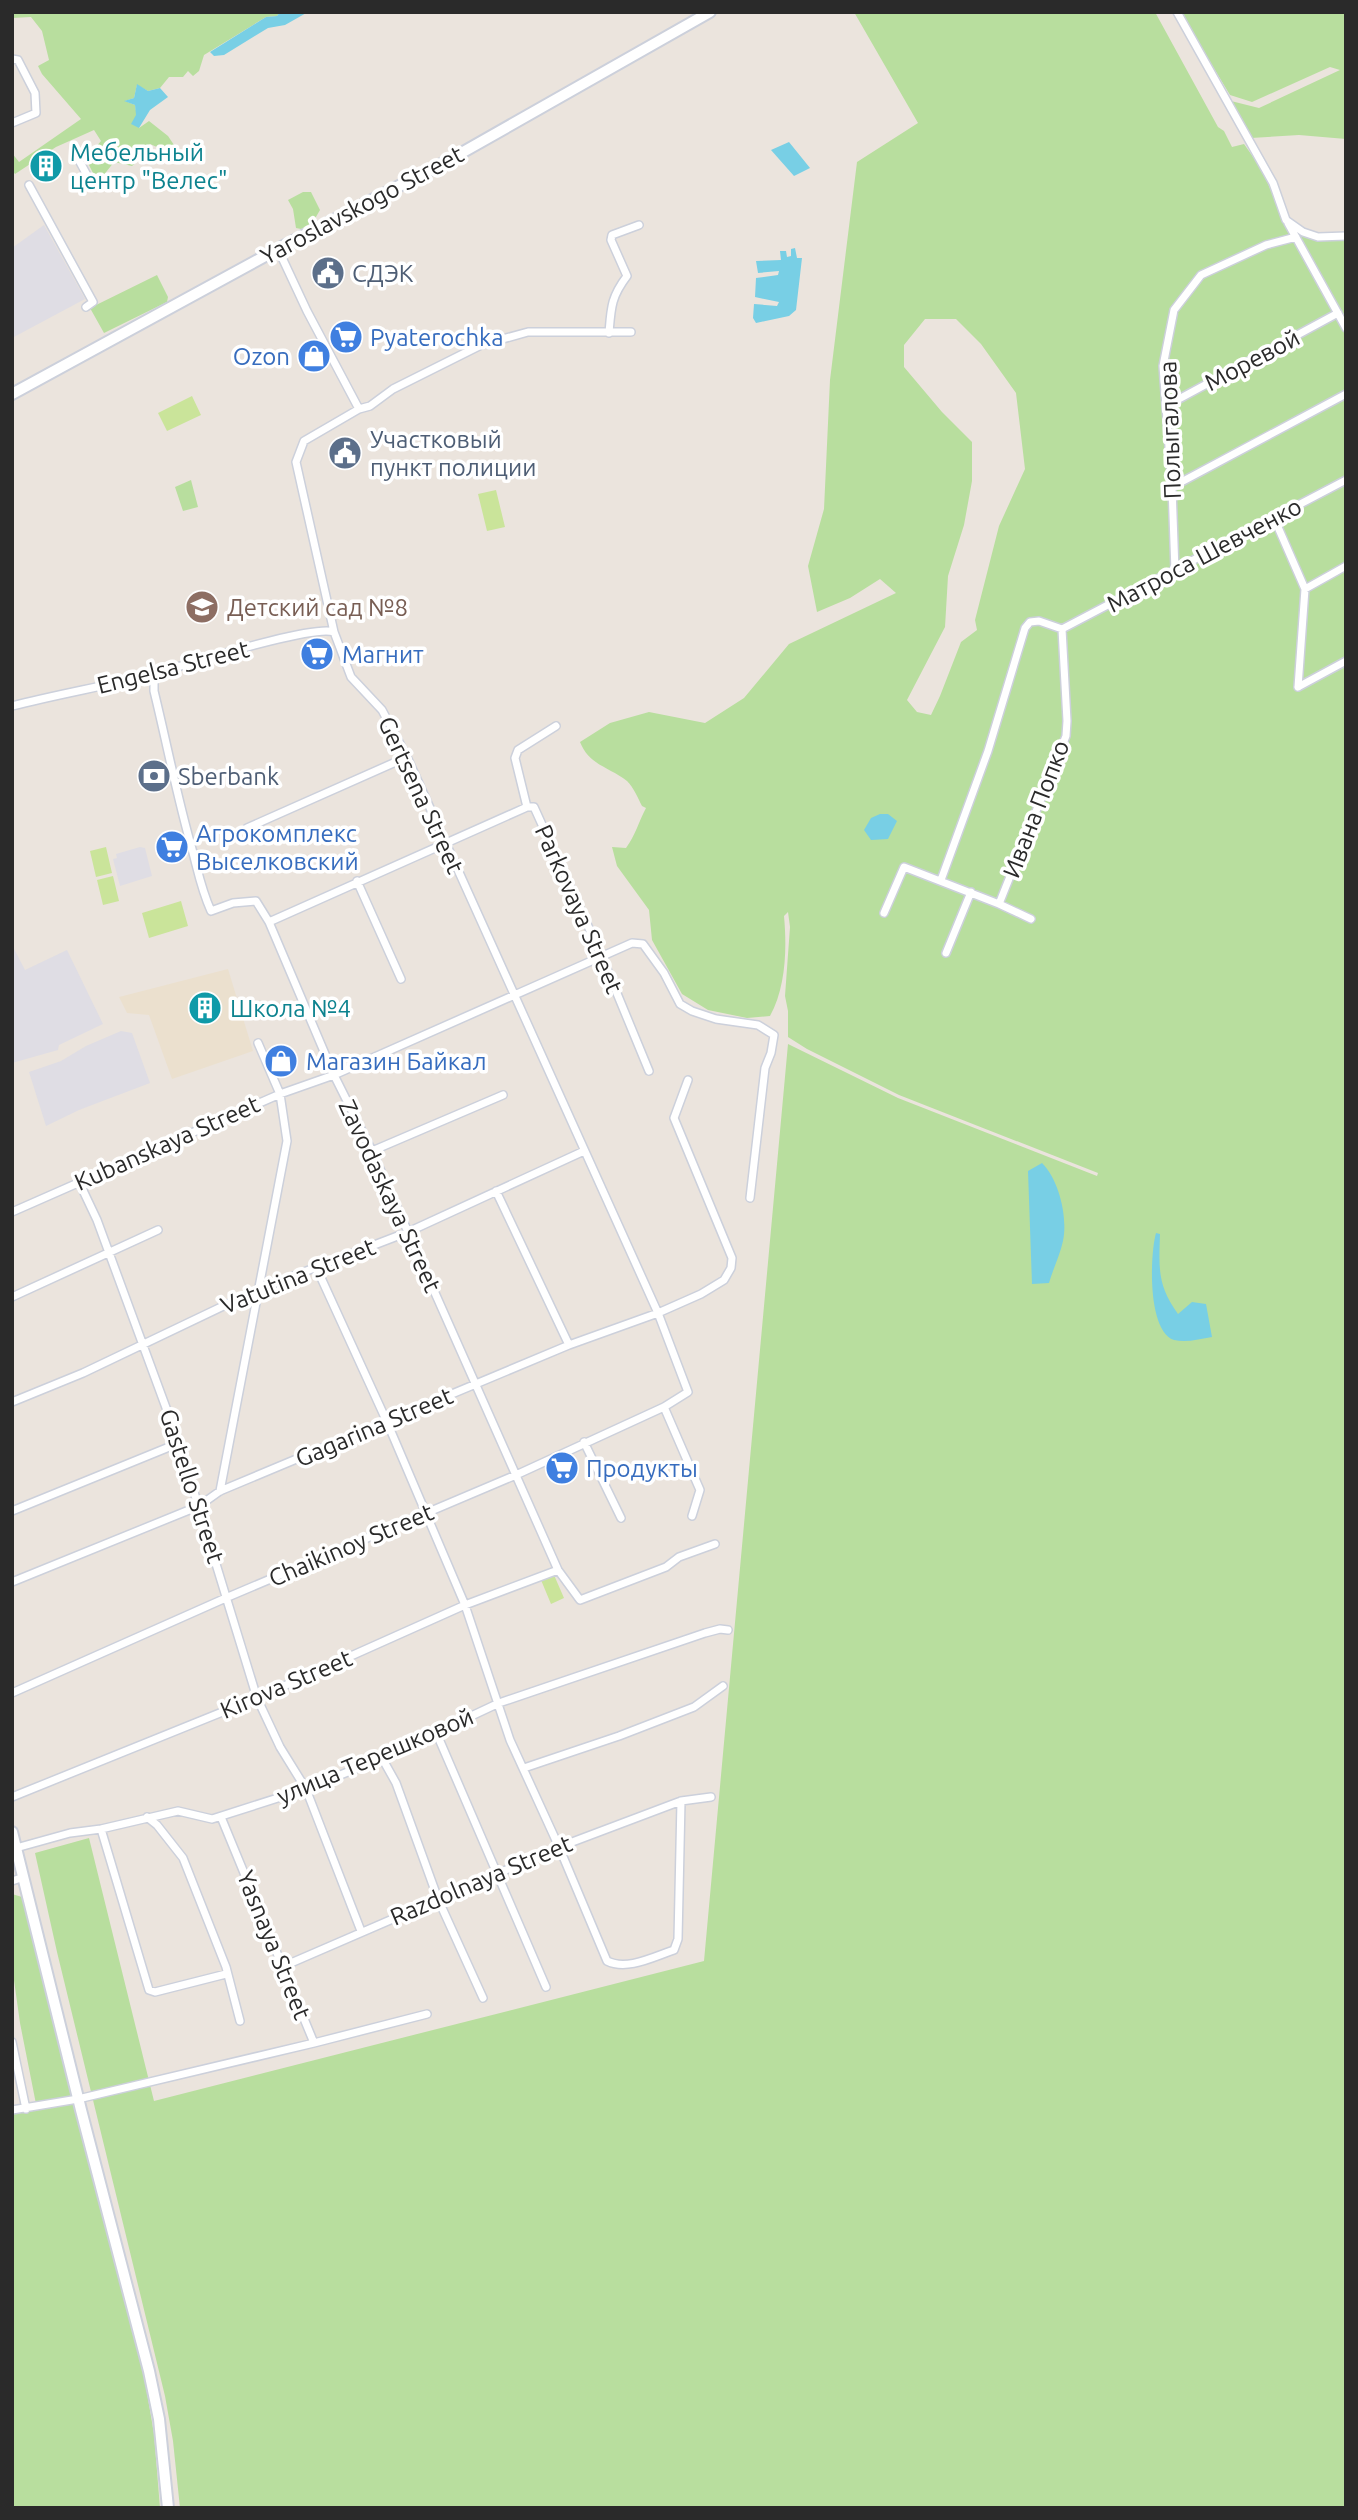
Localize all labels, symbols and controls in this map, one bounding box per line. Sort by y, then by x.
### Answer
place label: Мебельный центр "Велес" [70,139,228,194]
street label: Yaroslavskogo Street [256,140,468,270]
building icon: Мебельный центр "Велес" [27,147,65,185]
public building icon: СДЭК [309,254,347,292]
place label: СДЭК [352,260,414,287]
supermarket icon: Pyaterochka [327,318,365,356]
place label: Pyaterochka [370,324,504,351]
street label: Моревой [1200,324,1304,396]
shop icon: Ozon [295,337,333,375]
place label: Ozon [233,343,290,370]
street label: Полыгалова [1154,360,1186,500]
place label: Участковый пункт полиции [370,426,536,481]
public building icon: Участковый пункт полиции [326,434,364,472]
street label: Матроса Шевченко [1102,492,1306,618]
school or university icon: Детский сад №8 [183,588,221,626]
place label: Детский сад №8 [227,594,408,621]
street label: Engelsa Street [94,635,252,699]
supermarket icon: Магнит [298,635,336,673]
place label: Магнит [342,641,424,668]
street label: Gertsena Street [373,712,469,878]
street label: Ивана Попко [997,737,1075,881]
bank icon: Sberbank [135,757,173,795]
place label: Sberbank [178,763,279,790]
place label: Агрокомплекс Выселковский [196,820,359,875]
street label: Parkovaya Street [530,821,628,998]
supermarket icon: Агрокомплекс Выселковский [153,828,191,866]
building icon: Школа №4 [186,989,224,1027]
place label: Школа №4 [230,995,351,1022]
shop icon: Магазин Байкал [262,1042,300,1080]
place label: Магазин Байкал [306,1048,486,1075]
street label: Kubanskaya Street [70,1090,264,1196]
street label: Zavodaskaya Street [334,1095,447,1297]
street label: Vatutina Street [217,1233,380,1319]
street label: Gagarina Street [291,1382,457,1472]
street label: Gastello Street [154,1406,230,1567]
supermarket icon: Продукты [543,1449,581,1487]
place label: Продукты [586,1455,698,1482]
street label: Chaikinoy Street [265,1498,438,1592]
street label: Kirova Street [216,1644,356,1724]
street label: улица Терешковой [273,1702,477,1810]
street label: Razdolnaya Street [386,1829,576,1930]
street label: Yasnaya Street [232,1867,316,2024]

